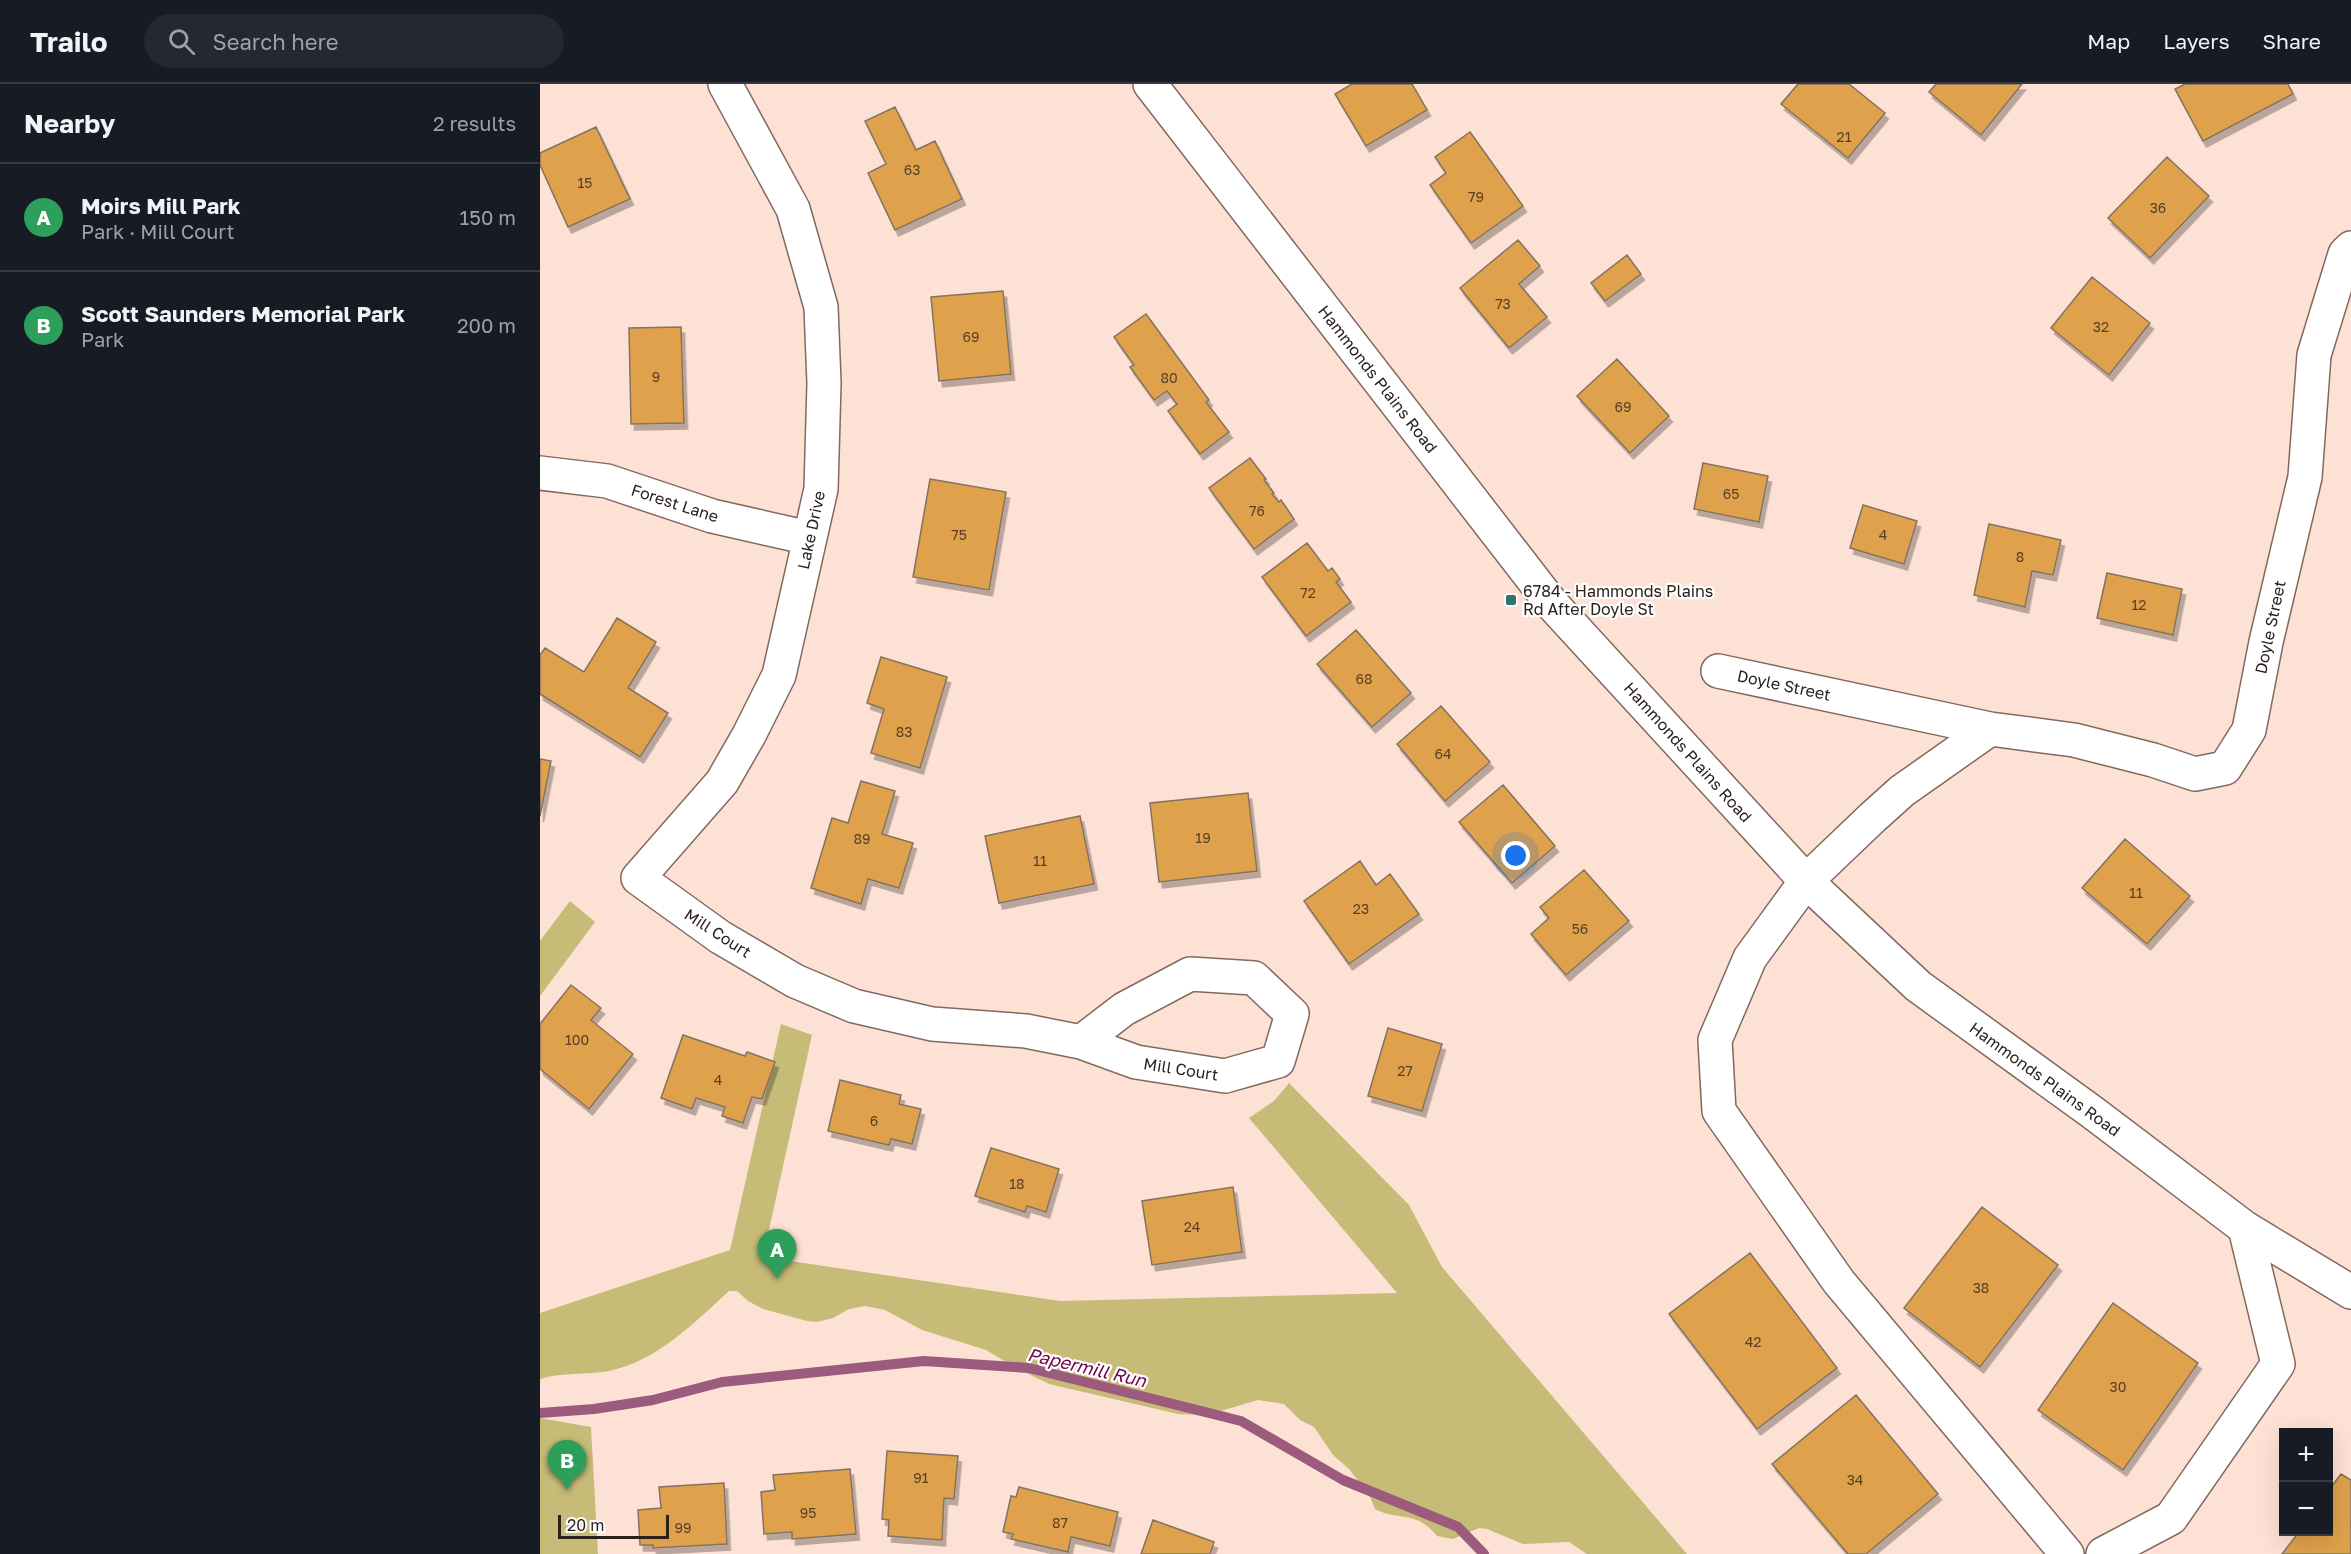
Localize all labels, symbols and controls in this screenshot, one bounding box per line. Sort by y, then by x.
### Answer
search box [144,14,564,68]
text: Trailo [30,25,108,58]
icon: search [165,25,198,58]
text: Search here [213,28,339,55]
text: Map [2087,28,2130,54]
text: Layers [2163,28,2230,54]
text: Share [2263,28,2321,54]
text: Nearby [24,108,115,139]
text: 2 results [433,111,516,135]
house number: 21 [1837,128,1852,145]
house number: 63 [904,161,920,178]
house number: 15 [578,174,592,191]
house number: 79 [1468,188,1484,205]
text: Moirs Mill Park [81,192,241,219]
house number: 36 [2150,199,2166,216]
text: A [36,205,51,229]
text: 150 m [460,205,516,229]
text: Park · Mill Court [81,219,235,243]
house number: 73 [1495,295,1511,312]
text: Scott Saunders Memorial Park [81,300,405,327]
street label: Hammonds Plains Road [1314,301,1442,457]
text: B [36,313,51,337]
text: 200 m [457,313,516,337]
house number: 32 [2093,318,2109,335]
text: Park [81,327,124,351]
house number: 69 [963,328,979,345]
house number: 9 [652,368,660,385]
house number: 80 [1160,369,1178,386]
house number: 69 [1615,398,1631,415]
street label: Forest Lane [629,479,721,527]
house number: 65 [1723,485,1739,502]
street label: Lake Drive [793,489,829,571]
house number: 76 [1249,502,1265,519]
house number: 75 [951,526,967,543]
house number: 4 [1879,526,1887,543]
house number: 8 [2016,548,2024,565]
street label: Doyle Street [2250,578,2290,676]
place label: 6784 - Hammonds Plains Rd After Doyle St [1523,581,1713,619]
house number: 72 [1300,584,1316,601]
marker: 6784 - Hammonds Plains Rd After Doyle St [1504,593,1518,607]
house number: 12 [2132,596,2146,613]
street label: Doyle Street [1735,665,1833,705]
house number: 68 [1355,670,1373,687]
street label: Hammonds Plains Road [1620,678,1756,826]
house number: 83 [896,723,912,740]
house number: 64 [1434,745,1452,762]
house number: 19 [1195,829,1211,846]
house number: 89 [853,830,871,847]
your location [1501,841,1530,870]
house number: 11 [1033,852,1047,869]
house number: 11 [2129,884,2143,901]
house number: 23 [1353,900,1369,917]
street label: Mill Court [681,904,755,962]
house number: 56 [1572,920,1588,937]
street label: Hammonds Plains Road [1966,1017,2124,1141]
house number: 100 [565,1031,589,1048]
street label: Mill Court [1142,1053,1220,1085]
house number: 27 [1397,1062,1413,1079]
house number: 4 [714,1071,722,1088]
house number: 6 [870,1112,878,1129]
house number: 18 [1009,1175,1025,1192]
house number: 24 [1184,1218,1200,1235]
pin: A [758,1230,796,1279]
house number: 38 [1973,1279,1989,1296]
house number: 42 [1745,1333,1761,1350]
water label: Papermill Run [1026,1343,1149,1392]
house number: 30 [2110,1378,2126,1395]
map controls [2279,1428,2333,1536]
button: + [2279,1428,2333,1482]
pin: B [548,1440,586,1490]
house number: 91 [913,1469,929,1486]
house number: 34 [1847,1471,1863,1488]
button: − [2279,1482,2333,1536]
house number: 95 [800,1504,816,1521]
scale bar [558,1512,669,1540]
house number: 87 [1052,1514,1068,1531]
text: 20 m [567,1515,604,1535]
house number: 99 [675,1519,691,1536]

